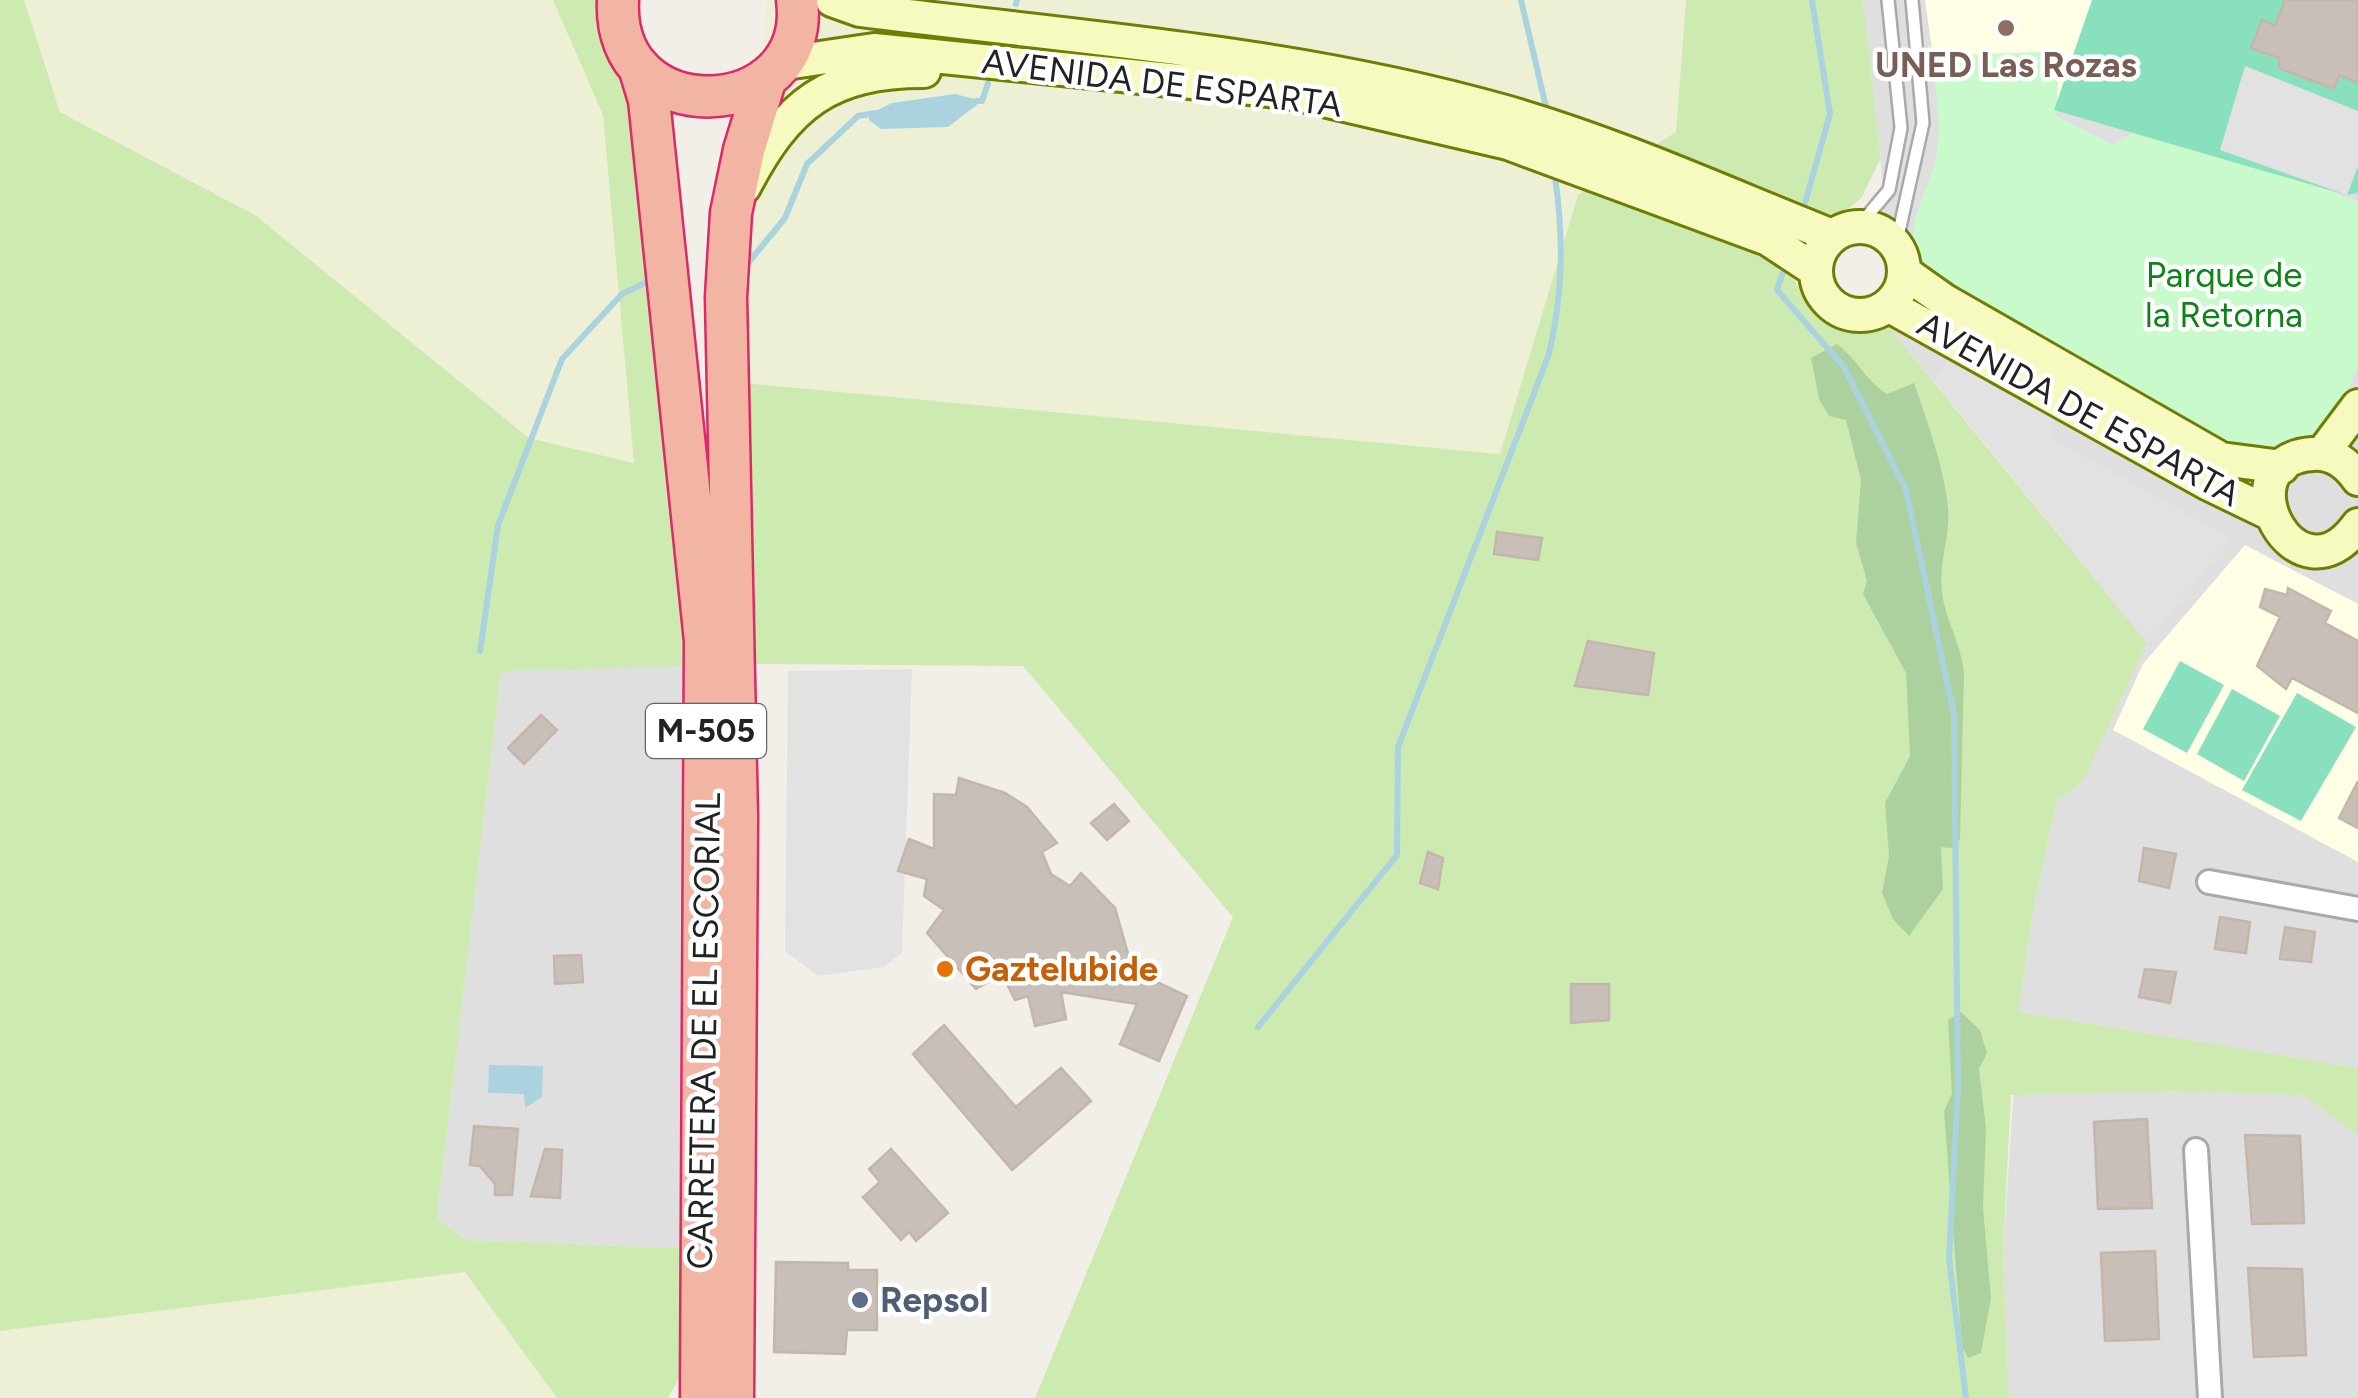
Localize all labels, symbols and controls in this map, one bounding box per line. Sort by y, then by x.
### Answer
marker: UNED Las Rozas [1995,17,2017,39]
street label: AVENIDA DE ESPARTA [980,40,1345,126]
place label: UNED Las Rozas [1875,44,2137,86]
park label: Parque de la Retorna [2145,254,2303,336]
street label: AVENIDA DE ESPARTA [1910,303,2248,515]
road number: M-505 [646,704,766,758]
street label: CARRETERA DE EL ESCORIAL [679,792,729,1270]
place label: Gaztelubide [965,948,1158,990]
marker: Gaztelubide [934,958,956,980]
place label: Repsol [880,1279,988,1321]
marker: Repsol [849,1289,871,1311]

